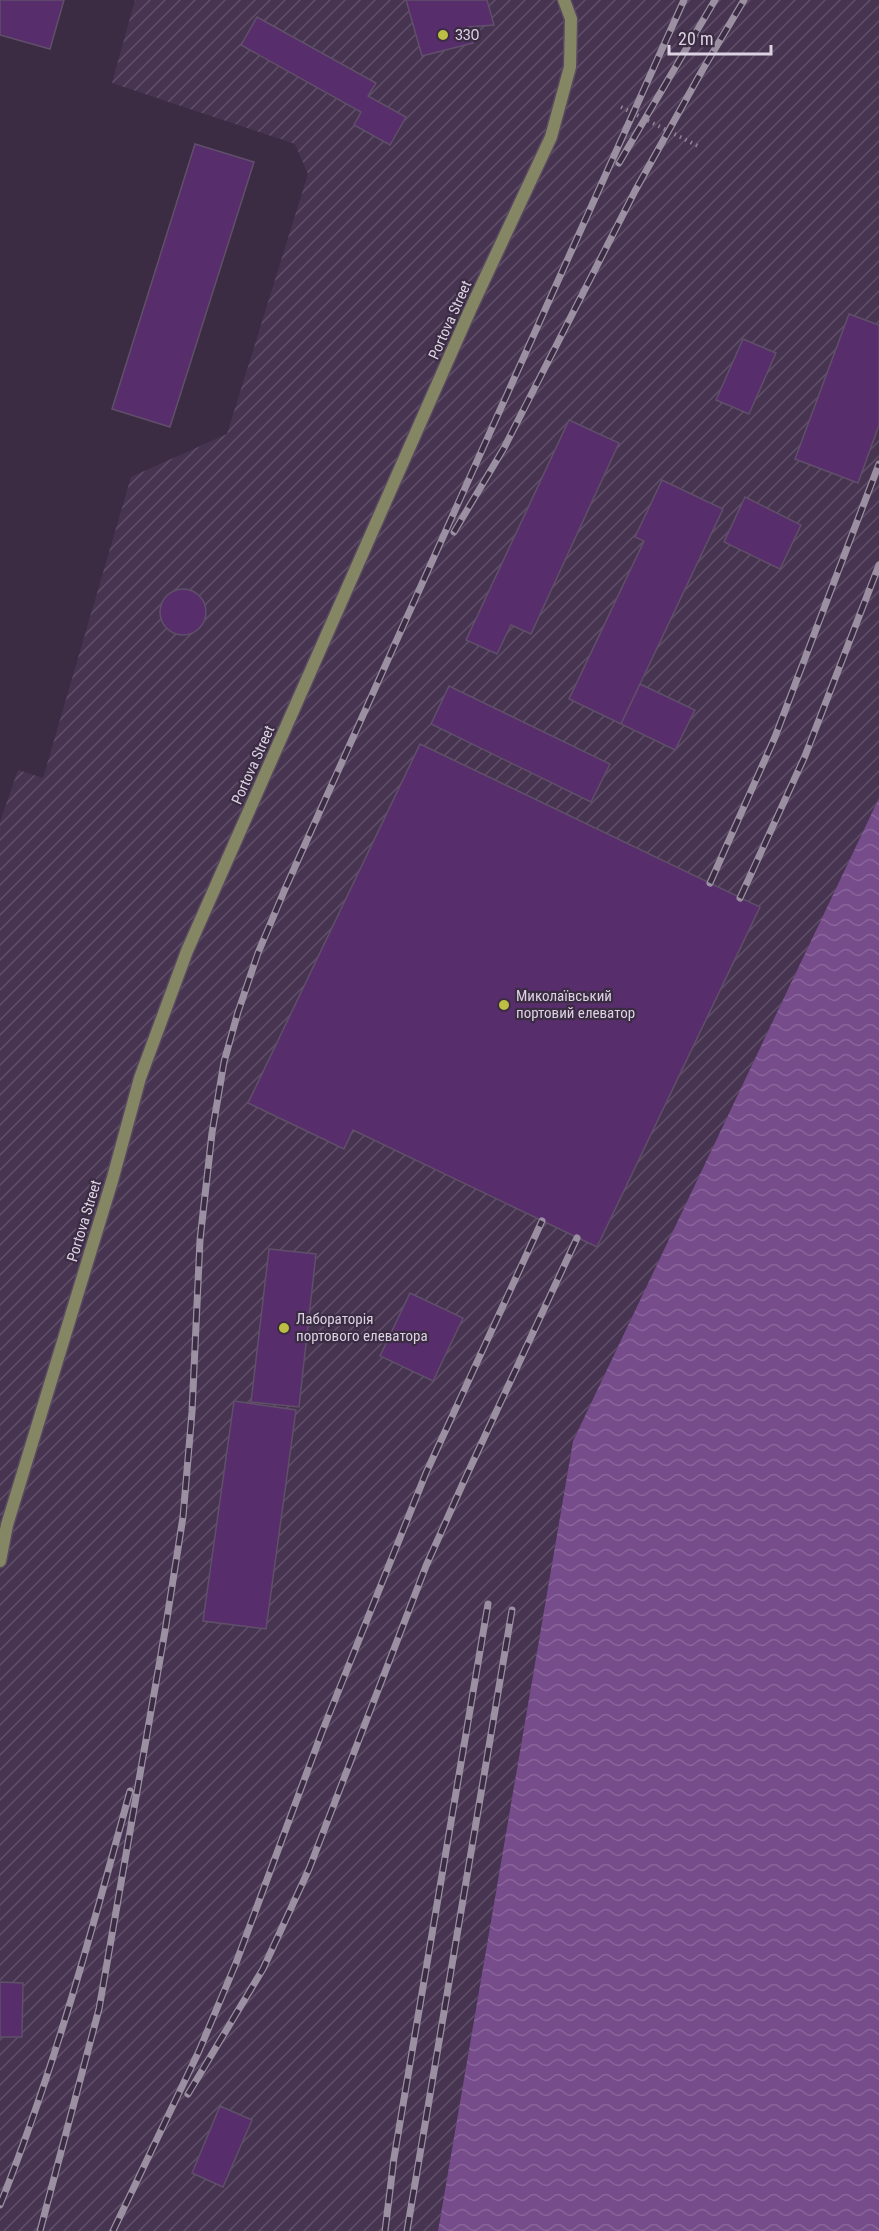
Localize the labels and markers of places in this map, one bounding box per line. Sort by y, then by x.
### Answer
place label: ЗЗО [455,26,480,44]
marker: ЗЗО [436,28,450,42]
place label: Миколаївський портовий елеватор [516,987,635,1022]
marker: Миколаївський портовий елеватор [497,998,511,1012]
place label: Лабораторія портового елеватора [296,1310,428,1345]
marker: Лабораторія портового елеватора [277,1321,291,1335]

